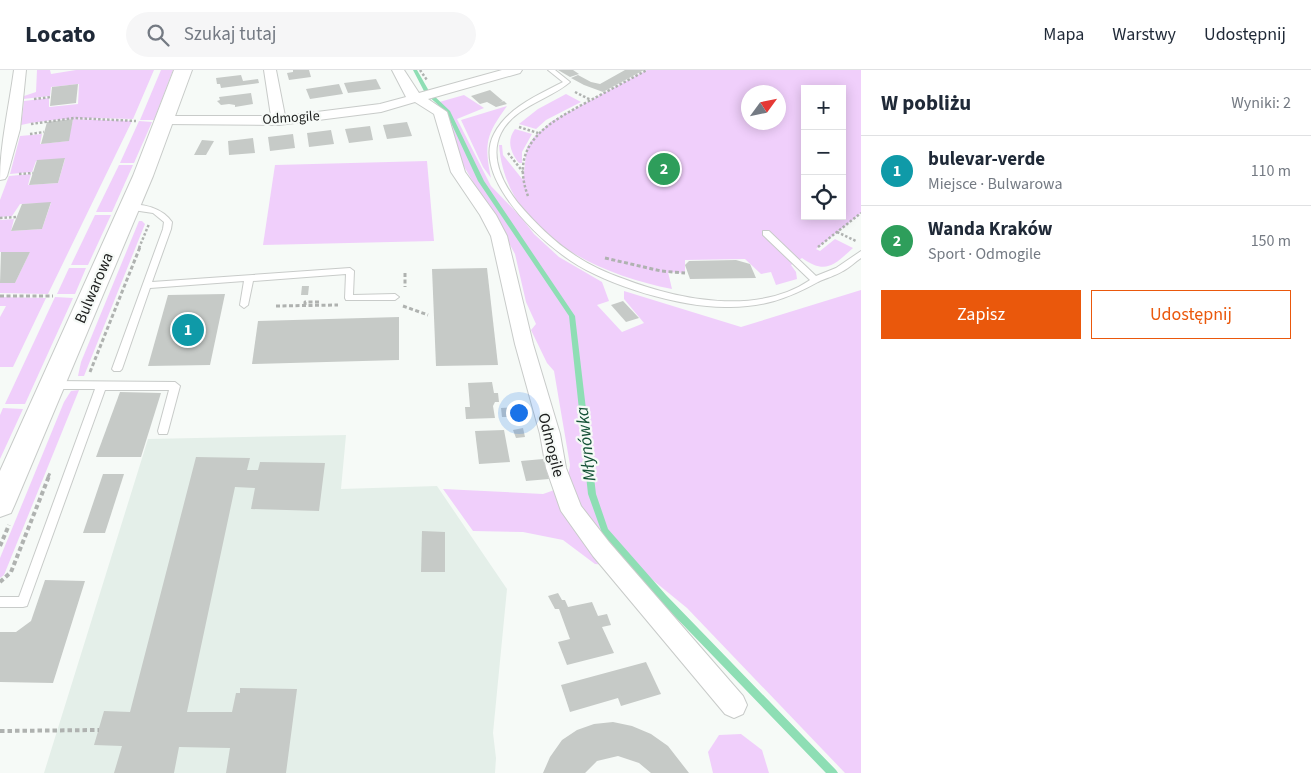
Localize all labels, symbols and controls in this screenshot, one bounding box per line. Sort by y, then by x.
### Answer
search box [126,12,476,57]
text: Locato [25,17,96,52]
icon: search [144,21,172,49]
text: Szukaj tutaj [184,21,276,48]
text: Mapa [1043,22,1084,47]
text: Warstwy [1112,22,1176,47]
text: Udostępnij [1204,22,1286,47]
north arrow [741,85,786,130]
map controls [801,85,846,220]
button: + [801,85,846,130]
text: W pobliżu [881,88,971,118]
text: Wyniki: 2 [1231,92,1291,114]
street label: Odmogile [262,106,320,130]
button: − [801,130,846,175]
text: bulevar-verde [928,146,1045,173]
pin: 2 [648,150,680,188]
text: 1 [893,160,901,182]
text: 110 m [1251,160,1291,182]
text: Miejsce · Bulwarowa [928,173,1062,195]
button: locate [801,175,846,220]
text: Wanda Kraków [928,216,1053,243]
text: 2 [893,230,901,252]
text: 150 m [1251,230,1291,252]
text: Sport · Odmogile [928,243,1041,265]
street label: Bulwarowa [69,249,119,327]
button: Zapisz [881,290,1081,339]
button: Udostępnij [1091,290,1291,339]
pin: 1 [172,311,204,349]
your location [506,400,532,426]
water label: Młynówka [570,405,602,483]
street label: Odmogile [532,411,570,479]

